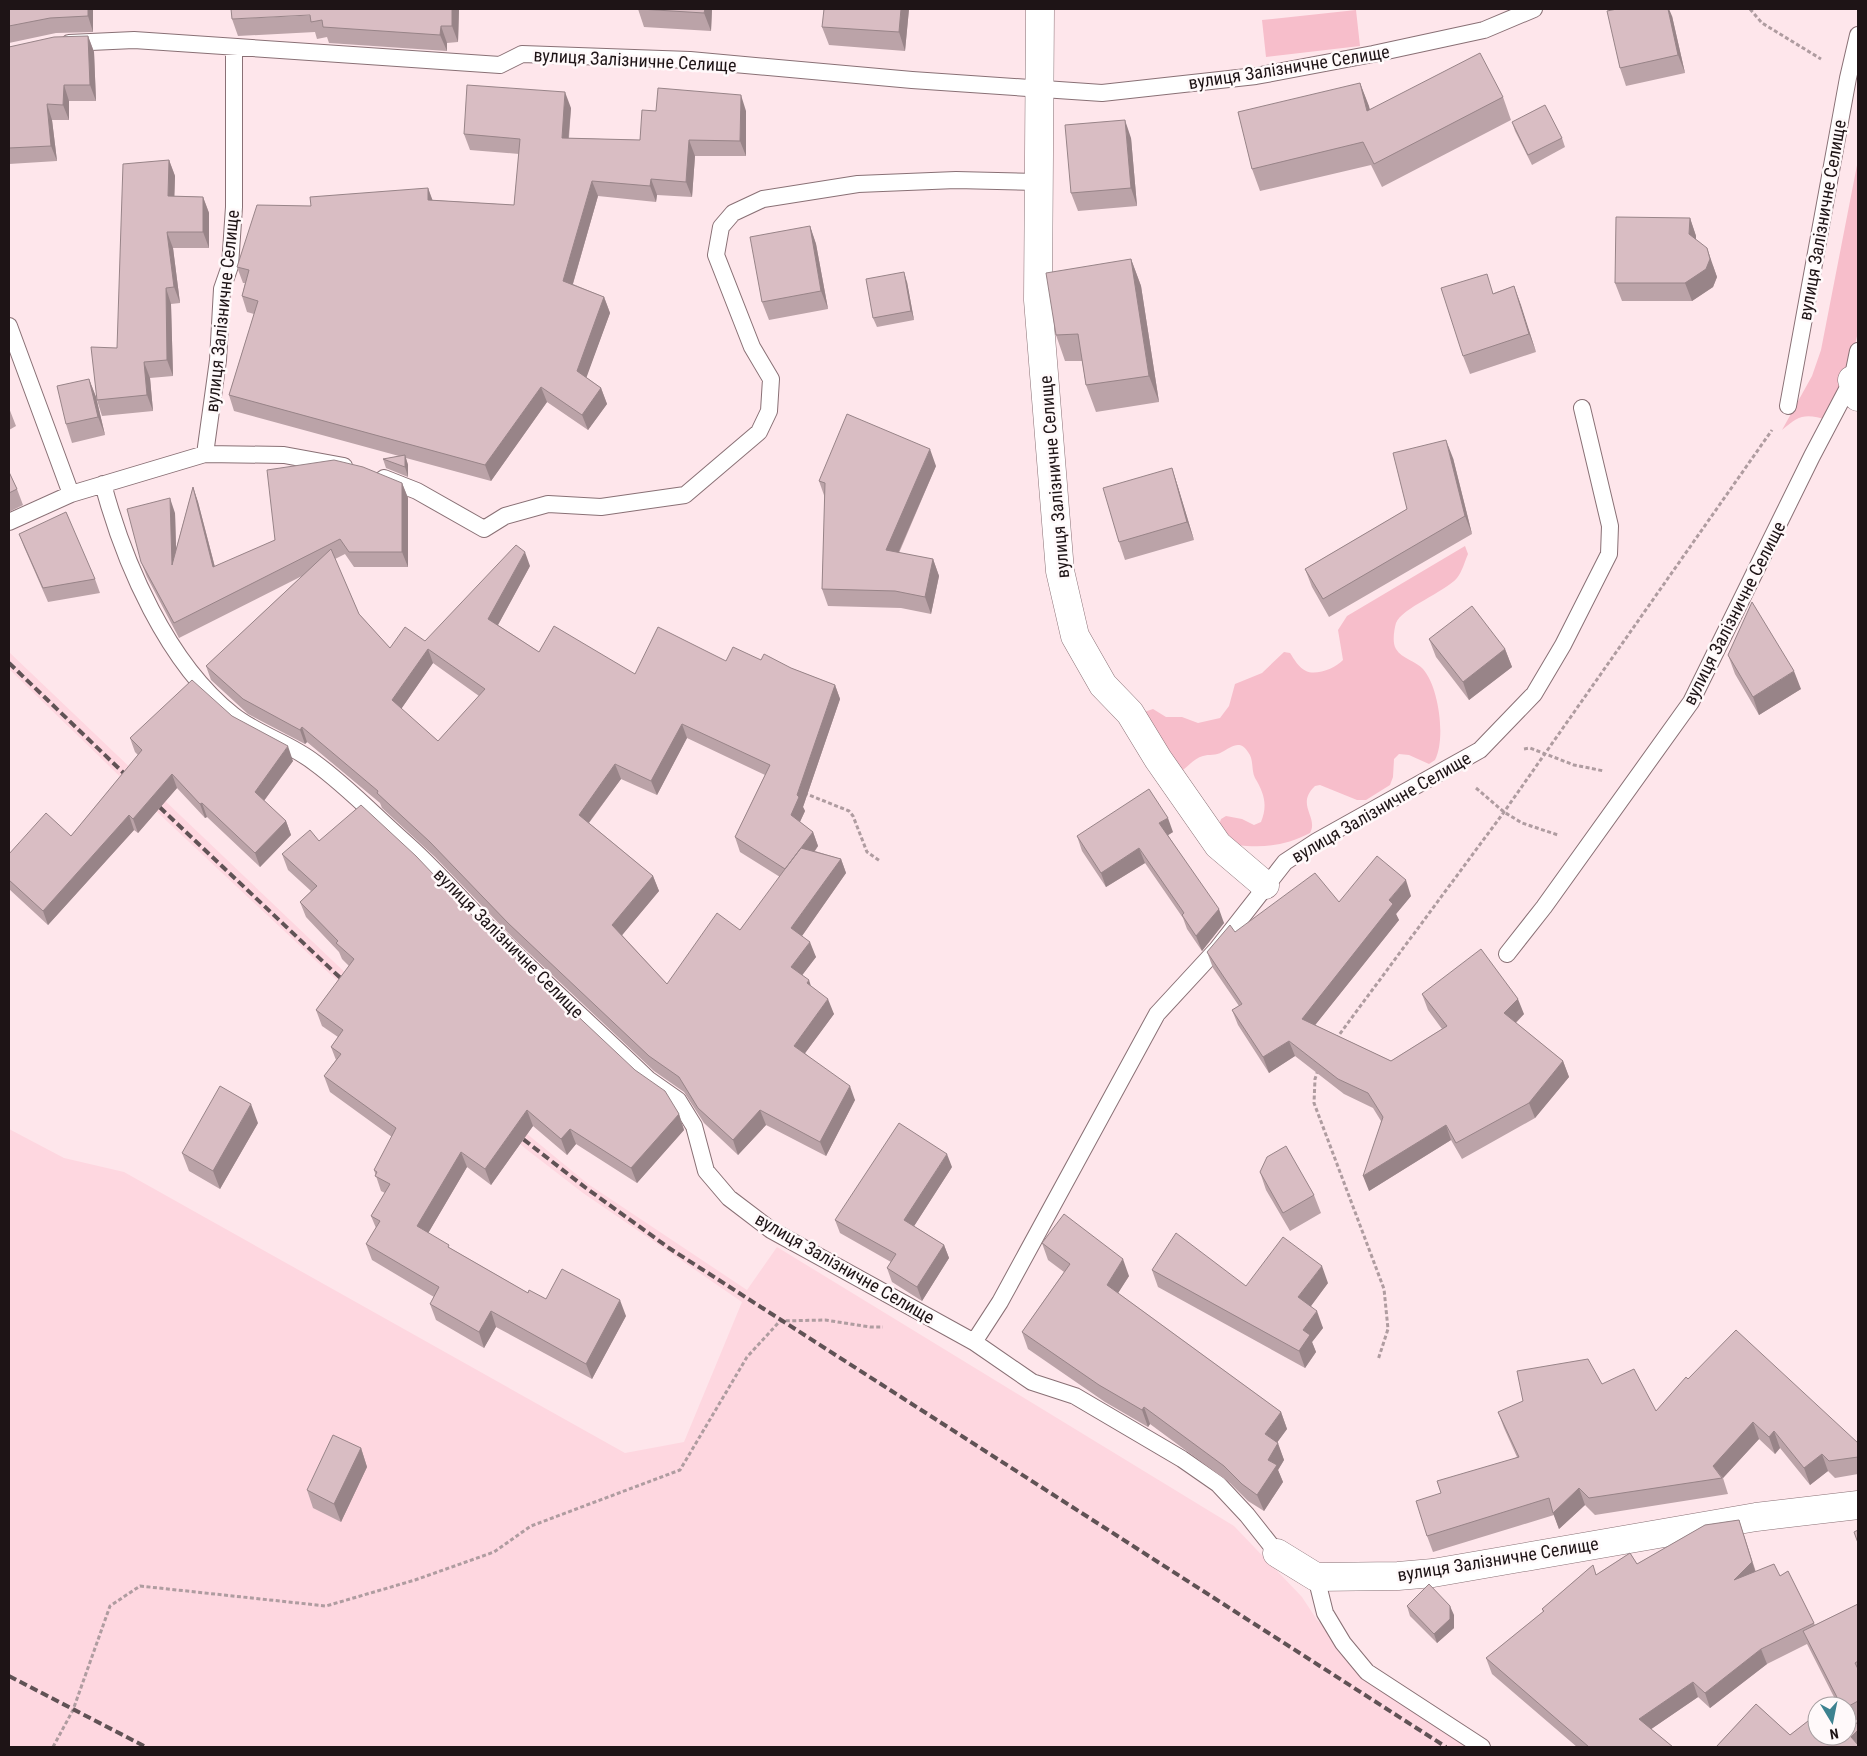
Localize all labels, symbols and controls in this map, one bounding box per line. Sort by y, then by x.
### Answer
street label: вулиця Залізничне Селище [1187,41,1391,93]
street label: вулиця Залізничне Селище [533,44,737,76]
street label: вулиця Залізничне Селище [1794,118,1850,322]
street label: вулиця Залізничне Селище [201,209,243,413]
street label: вулиця Залізничне Селище [1035,375,1073,579]
street label: вулиця Залізничне Селище [1678,518,1790,708]
street label: вулиця Залізничне Селище [1288,747,1474,867]
street label: вулиця Залізничне Селище [430,864,588,1022]
street label: вулиця Залізничне Селище [752,1208,938,1328]
street label: вулиця Залізничне Селище [1396,1533,1600,1585]
north arrow [1807,1696,1857,1746]
text: N [1829,1725,1840,1742]

